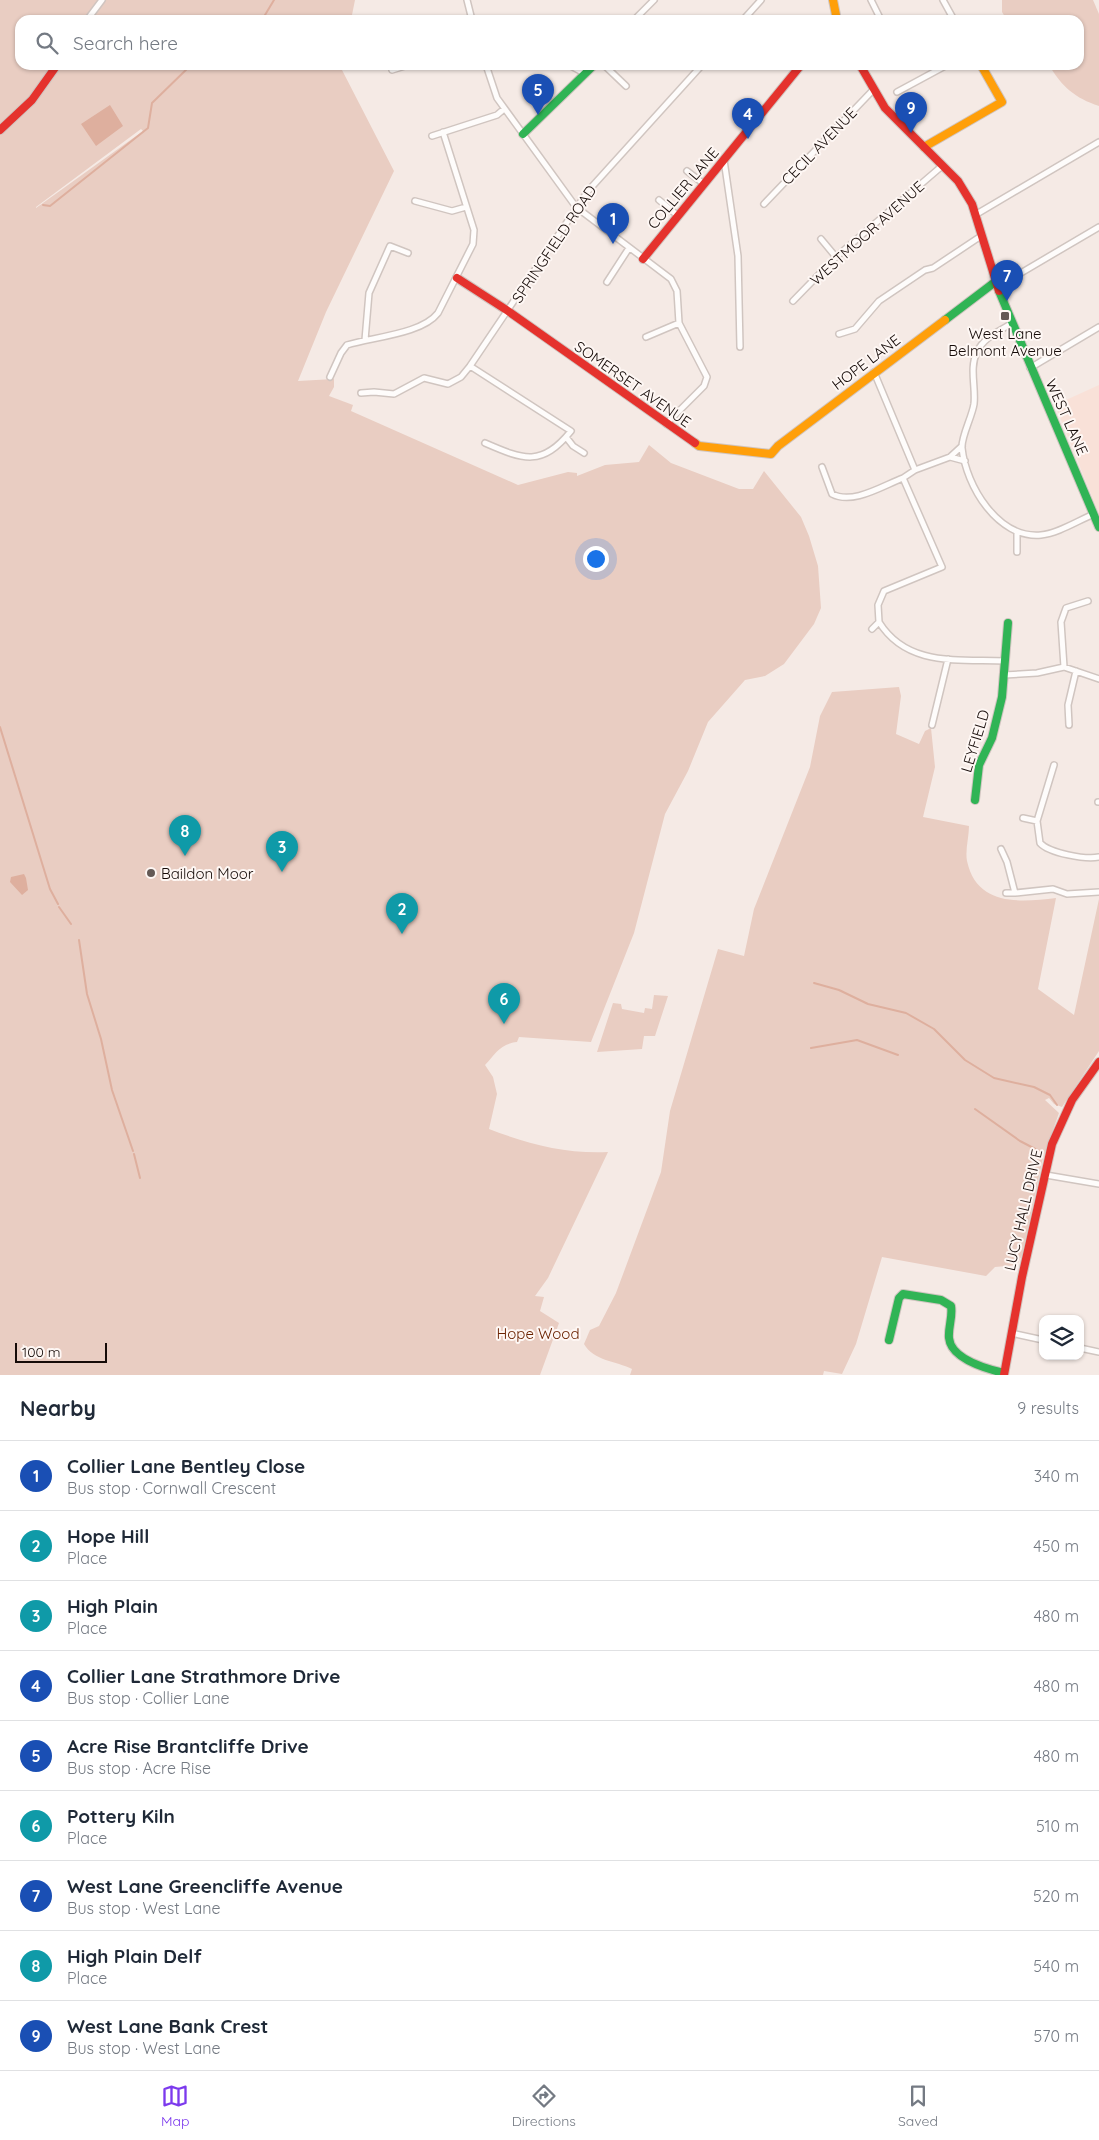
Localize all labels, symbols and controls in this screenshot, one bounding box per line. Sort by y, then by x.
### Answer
search box [15,15,1084,70]
icon: search [33,29,61,57]
text: Search here [73,31,178,55]
pin: 5 [522,74,554,115]
pin: 9 [895,92,927,133]
pin: 4 [732,98,764,139]
street label: CECIL AVENUE [777,103,861,189]
street label: COLLIER LANE [643,143,723,233]
street label: WESTMOOR AVENUE [806,177,928,289]
street label: SPRINGFIELD ROAD [508,181,601,306]
pin: 1 [597,203,629,244]
pin: 7 [991,260,1023,301]
marker: West Lane Belmont Avenue [999,310,1011,322]
place label: West Lane Belmont Avenue [948,324,1062,360]
street label: HOPE LANE [828,330,904,394]
street label: SOMERSET AVENUE [571,337,695,431]
street label: WEST LANE [1042,376,1092,458]
your location [583,546,609,572]
street label: LEYFIELD [956,707,994,775]
pin: 8 [169,815,201,856]
pin: 3 [266,831,298,872]
place label: Baildon Moor [161,864,254,883]
marker: Baildon Moor [145,867,157,879]
pin: 2 [386,893,418,934]
pin: 6 [488,983,520,1024]
street label: LUCY HALL DRIVE [1000,1147,1046,1273]
map controls [1039,1315,1084,1360]
button: layers [1039,1315,1084,1360]
park label: Hope Wood [497,1324,580,1343]
scale bar [15,1340,108,1363]
text: 100 m [22,1343,60,1361]
text: Nearby [20,1395,96,1421]
text: 9 results [1017,1398,1079,1418]
text: Collier Lane Bentley Close [67,1454,305,1478]
text: 1 [33,1466,39,1486]
text: 340 m [1034,1466,1079,1486]
text: Bus stop · Cornwall Crescent [67,1478,276,1498]
text: Hope Hill [67,1524,149,1548]
text: 2 [31,1536,41,1556]
text: 450 m [1033,1536,1079,1556]
text: Place [67,1548,107,1568]
text: High Plain [67,1594,158,1618]
text: 3 [32,1606,40,1626]
text: 480 m [1033,1606,1079,1626]
text: Place [67,1618,107,1638]
text: Collier Lane Strathmore Drive [67,1664,341,1688]
text: 4 [31,1676,41,1696]
text: 480 m [1033,1676,1079,1696]
text: Bus stop · Collier Lane [67,1688,229,1708]
text: Acre Rise Brantcliffe Drive [67,1734,309,1758]
text: 5 [31,1746,41,1766]
text: 480 m [1033,1746,1079,1766]
text: Bus stop · Acre Rise [67,1758,211,1778]
text: Pottery Kiln [67,1804,175,1828]
text: 6 [32,1816,40,1836]
text: 510 m [1036,1816,1079,1836]
text: Place [67,1828,107,1848]
text: West Lane Greencliffe Avenue [67,1874,343,1898]
text: 7 [32,1886,40,1906]
text: 520 m [1033,1886,1079,1906]
text: Bus stop · West Lane [67,1898,221,1918]
text: High Plain Delf [67,1944,202,1968]
text: 8 [32,1956,40,1976]
text: 540 m [1033,1956,1079,1976]
text: Place [67,1968,107,1988]
text: West Lane Bank Crest [67,2014,268,2038]
text: 9 [31,2026,41,2046]
text: 570 m [1034,2026,1079,2046]
text: Bus stop · West Lane [67,2038,221,2058]
tab: Map [161,2082,190,2130]
tab: Directions [512,2082,576,2130]
tab: Saved [898,2082,938,2130]

